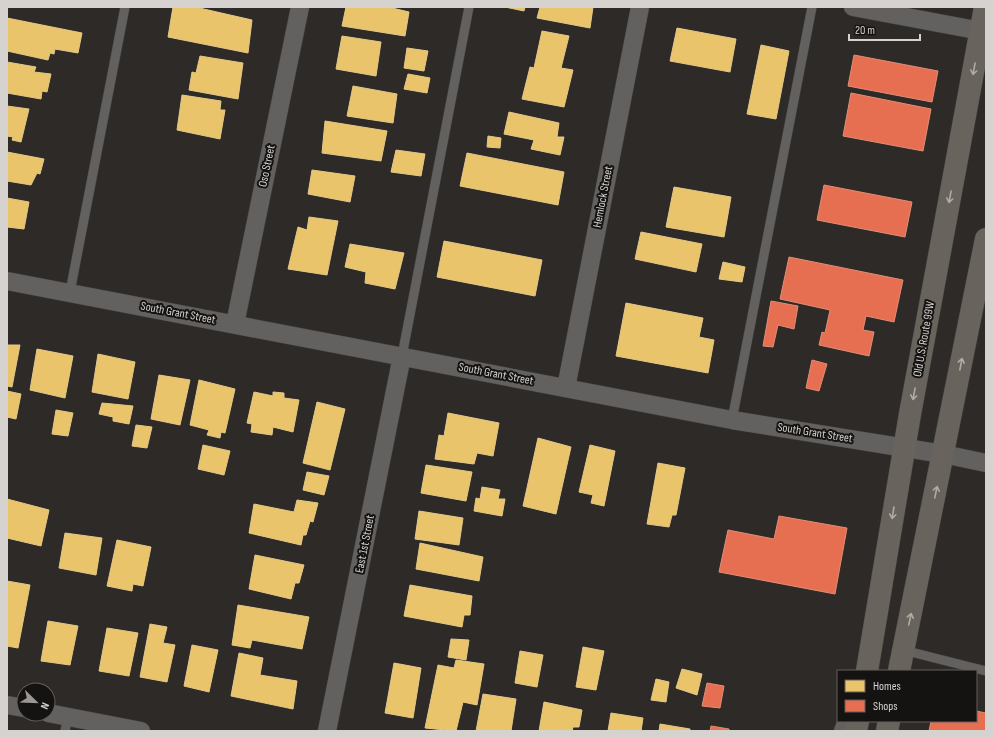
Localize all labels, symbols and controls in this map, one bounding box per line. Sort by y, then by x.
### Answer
scale bar [849,16,920,42]
text: 20 m [855,23,875,38]
one-way arrow [969,62,977,75]
street label: Oso Street [255,143,279,188]
street label: Hemlock Street [590,165,616,229]
one-way arrow [946,190,954,203]
street label: South Grant Street [139,298,217,328]
street label: Old U.S. Route 99W [910,300,938,378]
one-way arrow [958,358,966,371]
street label: South Grant Street [457,359,535,389]
one-way arrow [910,387,918,400]
street label: South Grant Street [776,420,854,446]
one-way arrow [932,486,940,499]
one-way arrow [889,506,897,519]
street label: East 1st Street [352,513,378,574]
one-way arrow [906,613,914,626]
legend [837,670,977,722]
text: Homes [873,679,901,694]
north arrow [16,682,56,722]
text: Shops [873,699,898,714]
text: N [38,700,52,711]

